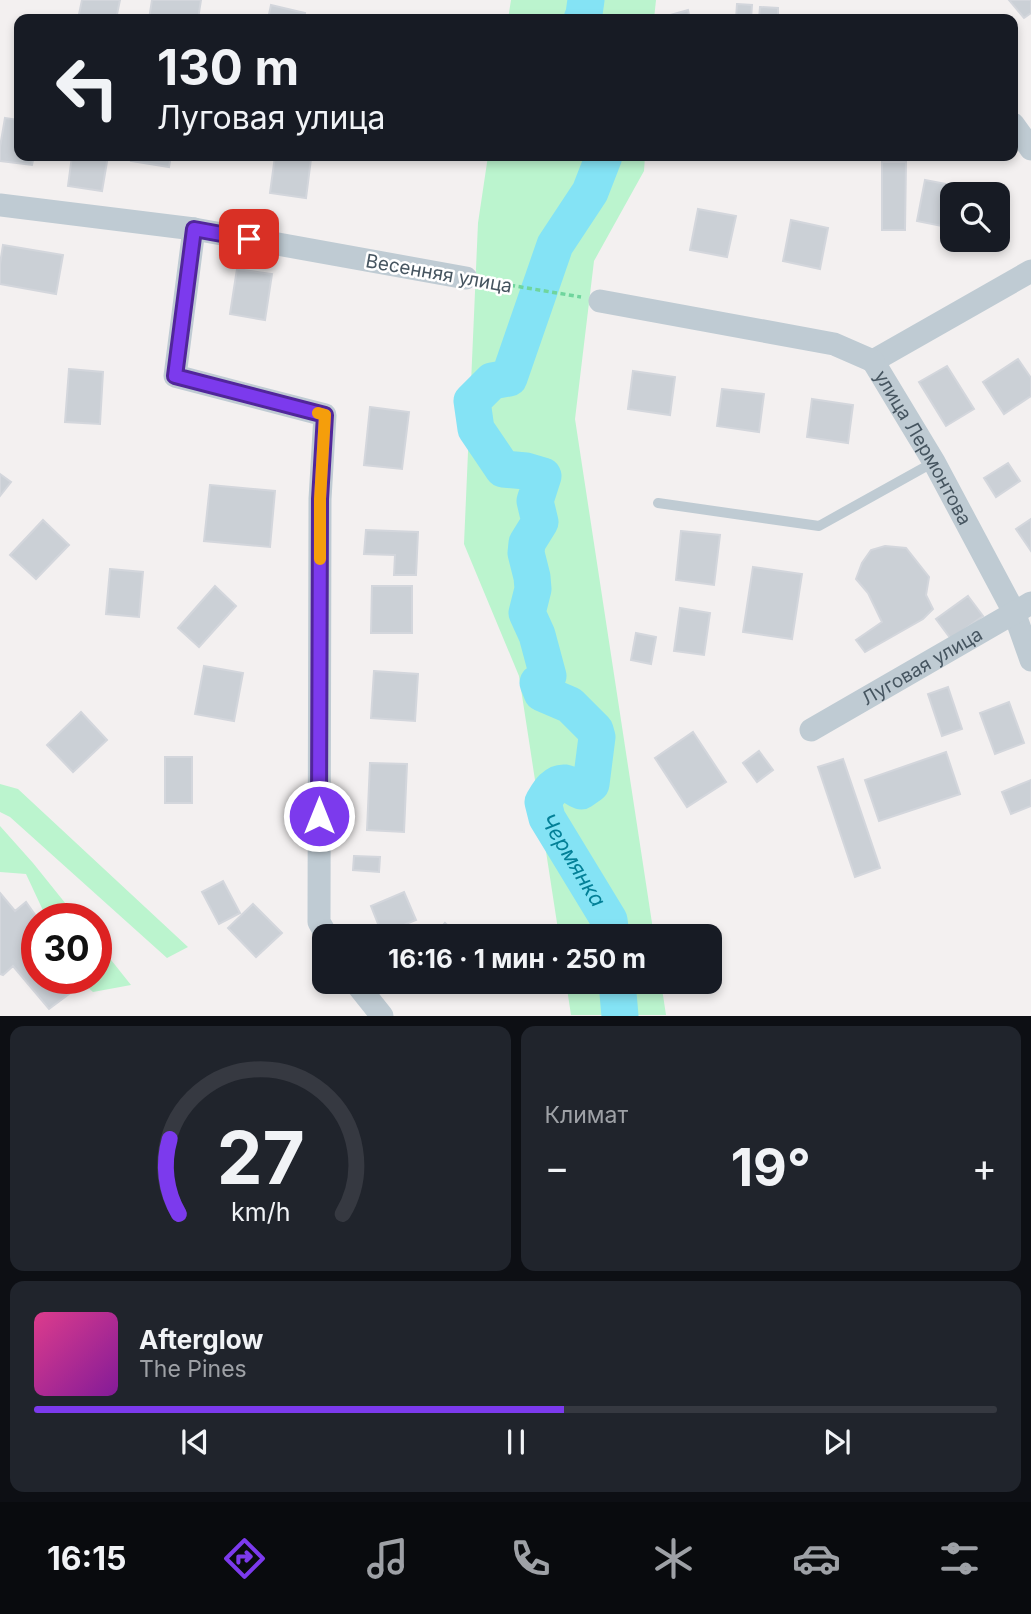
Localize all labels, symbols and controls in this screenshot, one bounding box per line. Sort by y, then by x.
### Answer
text: 130 m [157,38,299,97]
icon: left [42,42,133,133]
text: Луговая улица [157,98,385,137]
map controls [940,182,1010,252]
button: search [940,182,1010,252]
pin [219,209,279,269]
icon: arrive [230,220,268,258]
street label: Весенняя улица [364,249,514,298]
street label: улица Лермонтова [869,366,976,529]
street label: Луговая улица [858,623,987,710]
position arrow [282,779,356,853]
water label: Чермянка [536,809,611,911]
speed limit sign: 30 [21,903,112,994]
text: 16:16 · 1 мин · 250 m [388,943,646,974]
text: Климат [545,1101,628,1129]
text: 27 [216,1114,304,1203]
text: 19° [731,1136,811,1199]
text: − [545,1144,570,1190]
text: + [972,1144,997,1190]
text: km/h [231,1197,290,1227]
text: Afterglow [139,1324,263,1355]
text: The Pines [139,1355,247,1383]
icon: previous [176,1423,214,1461]
icon: pause [497,1423,535,1461]
icon: next [818,1423,856,1461]
icon: directions [220,1534,269,1583]
icon: music [363,1534,412,1583]
icon: phone [506,1534,555,1583]
icon: climate [649,1534,698,1583]
icon: car [792,1534,841,1583]
icon: filters [935,1534,984,1583]
text: 16:15 [47,1539,126,1578]

